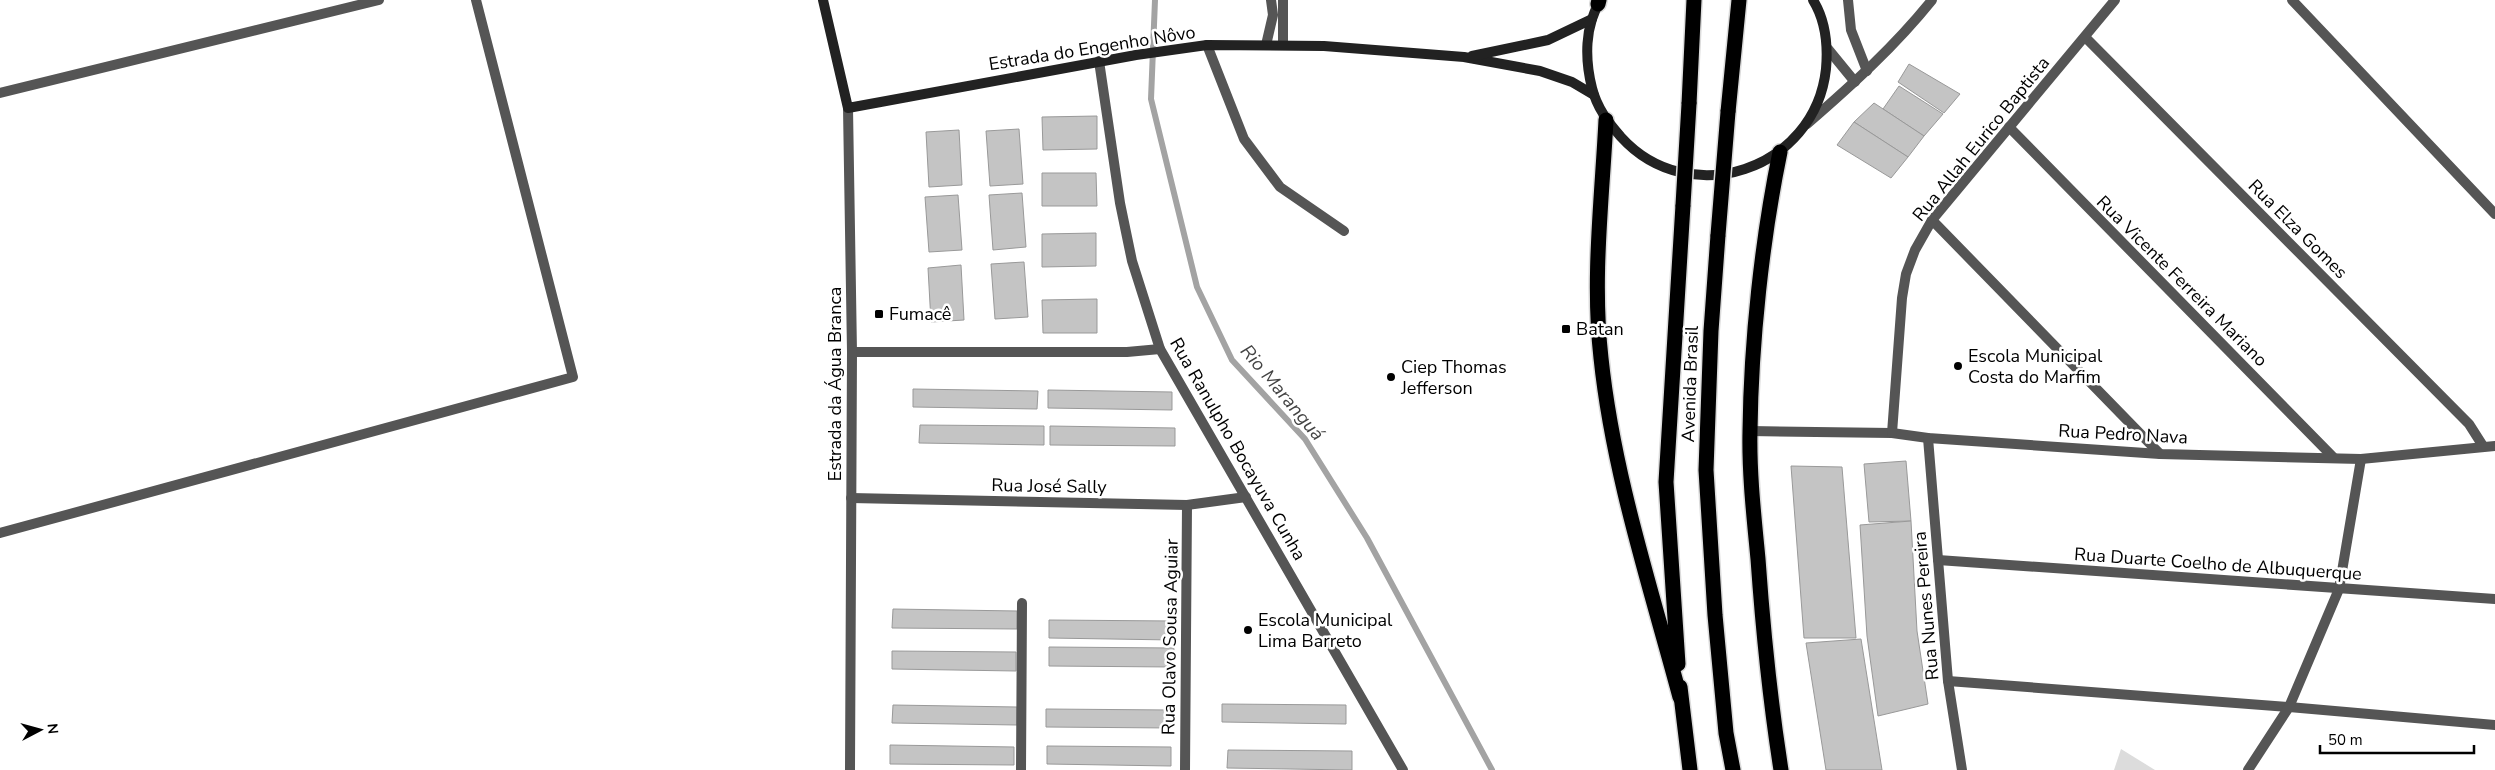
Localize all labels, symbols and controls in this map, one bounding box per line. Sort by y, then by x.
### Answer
street label: Estrada do Engenho Nôvo [987,20,1197,76]
street label: Rua Allah Eurico Baptista [1907,52,2055,226]
street label: Rua Elza Gomes [2243,174,2353,284]
street label: Rua Vicente Ferreira Mariano [2091,190,2273,372]
street label: Estrada da Água Branca [823,287,847,481]
place label: Fumacê [889,302,951,326]
marker: Fumacê [873,308,885,320]
place label: Batan [1576,317,1624,341]
marker: Batan [1560,323,1572,335]
street label: Avenida Brasil [1676,325,1704,443]
street label: Rua Ranulpho Bocayuva Cunha [1164,333,1312,565]
water label: Rio Maranguá [1234,339,1330,446]
place label: Escola Municipal Costa do Marfim [1968,344,2103,389]
place label: Ciep Thomas Jefferson [1400,355,1507,400]
marker: Escola Municipal Costa do Marfim [1952,360,1964,372]
marker: Ciep Thomas Jefferson [1385,371,1397,383]
street label: Rua Pedro Nava [2058,419,2188,449]
street label: Rua José Sally [991,473,1108,499]
street label: Rua Nunes Pereira [1908,531,1944,681]
street label: Rua Olavo Sousa Aguiar [1156,538,1184,735]
street label: Rua Duarte Coelho de Albuquerque [2073,542,2363,586]
place label: Escola Municipal Lima Barreto [1258,608,1393,653]
marker: Escola Municipal Lima Barreto [1242,624,1254,636]
north arrow [15,705,65,755]
text: N [42,722,62,735]
scale bar [2320,722,2474,754]
text: 50 m [2328,730,2363,750]

